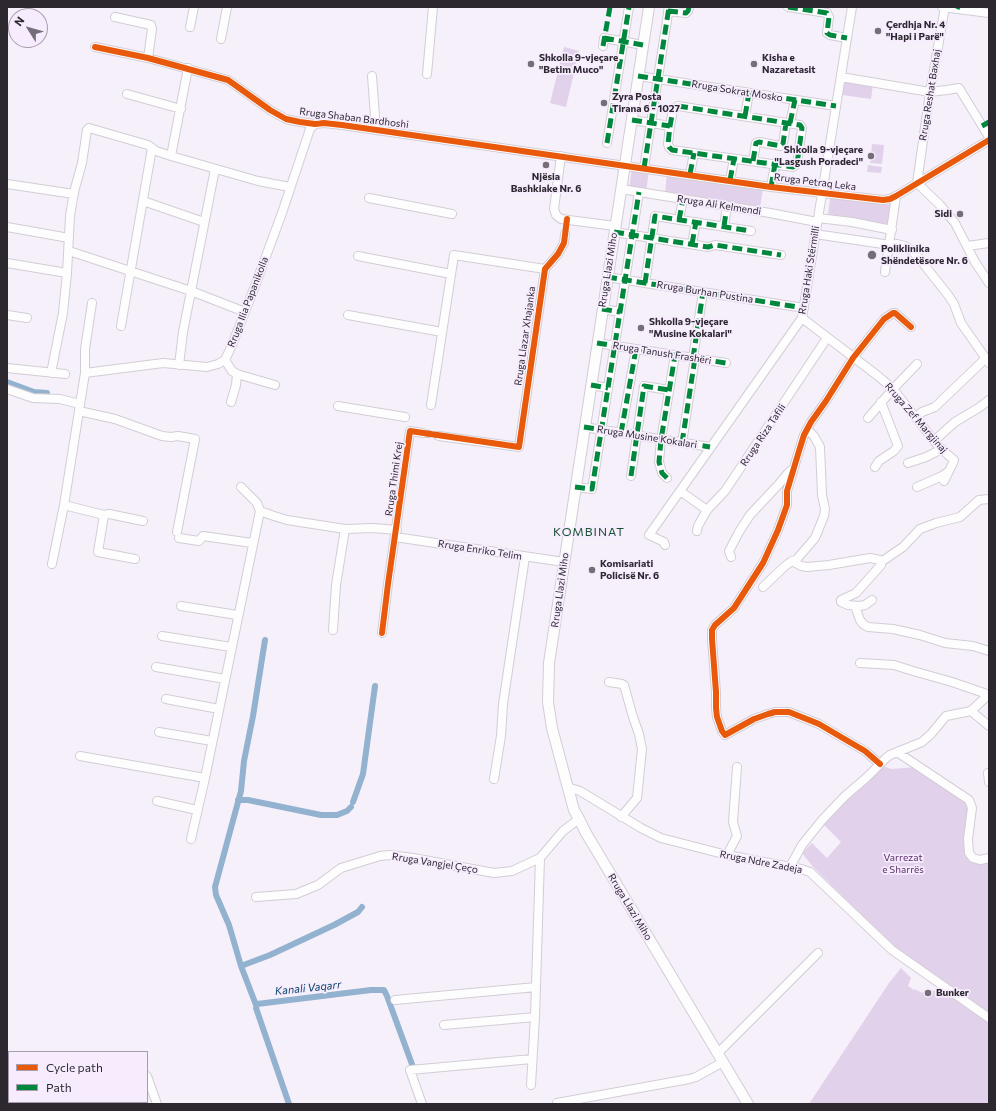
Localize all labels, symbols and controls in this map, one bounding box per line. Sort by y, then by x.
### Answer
north arrow [8,8,48,48]
text: N [11,14,26,28]
place label: Çerdhja Nr. 4 "Hapi i Parë" [886,19,945,42]
marker: Çerdhja Nr. 4 "Hapi i Parë" [873,26,883,36]
street label: Rruga Reshat Baxhaj [917,48,943,142]
place label: Shkolla 9-vjeçare "Betim Muco" [539,52,618,76]
place label: Kisha e Nazaretasit [762,52,816,76]
marker: Shkolla 9-vjeçare "Betim Muco" [526,59,536,69]
marker: Kisha e Nazaretasit [749,59,759,69]
street label: Rruga Sokrat Mosko [690,78,784,104]
place label: Zyra Posta Tirana 6 - 1027 [612,91,680,114]
marker: Zyra Posta Tirana 6 - 1027 [599,98,609,108]
street label: Rruga Shaban Bardhoshi [299,105,409,131]
place label: Shkolla 9-vjeçare "Lasgush Poradeci" [775,144,863,168]
marker: Shkolla 9-vjeçare "Lasgush Poradeci" [866,151,876,161]
marker: Njësia Bashkiake Nr. 6 [541,160,551,170]
place label: Njësia Bashkiake Nr. 6 [511,171,581,194]
street label: Rruga Petraq Leka [773,171,857,193]
street label: Rruga Ali Kelmendi [676,192,762,218]
place label: Sidi [935,208,952,220]
marker: Sidi [955,209,965,219]
street label: Rruga Haki Stërmilli [796,225,822,315]
street label: Rruga Llazi Miho [596,232,620,308]
place label: Poliklinika Shëndetësore Nr. 6 [881,243,968,266]
marker: Poliklinika Shëndetësore Nr. 6 [866,249,878,261]
street label: Rruga Ilia Papanikolla [225,255,271,349]
street label: Rruga Burhan Pustina [656,278,754,306]
street label: Rruga Llazar Xhajanka [512,286,538,386]
place label: Shkolla 9-vjeçare "Musine Kokalari" [649,316,732,340]
marker: Shkolla 9-vjeçare "Musine Kokalari" [636,323,646,333]
street label: Rruga Tanush Frashëri [612,339,712,367]
street label: Rruga Zef Margjinaj [882,380,950,456]
street label: Rruga Riza Tafili [738,402,788,468]
street label: Rruga Musine Kokalari [596,423,698,451]
street label: Rruga Thimi Krej [383,441,405,517]
district label: KOMBINAT [553,525,625,539]
street label: Rruga Enriko Telim [437,537,523,563]
street label: Rruga Llazi Miho [549,552,571,628]
place label: Komisariati Policisë Nr. 6 [600,558,659,582]
marker: Komisariati Policisë Nr. 6 [587,565,597,575]
street label: Rruga Ndre Zadeja [719,848,803,876]
street label: Rruga Vangjel Çeço [391,850,479,876]
park label: Varrezat e Sharrës [882,852,924,876]
street label: Rruga Llazi Miho [605,872,655,942]
water label: Kanali Vaqarr [274,978,342,998]
place label: Bunker [936,987,969,999]
marker: Bunker [923,988,933,998]
legend [8,1051,148,1103]
text: Cycle path [46,1060,103,1074]
text: Path [46,1080,72,1094]

